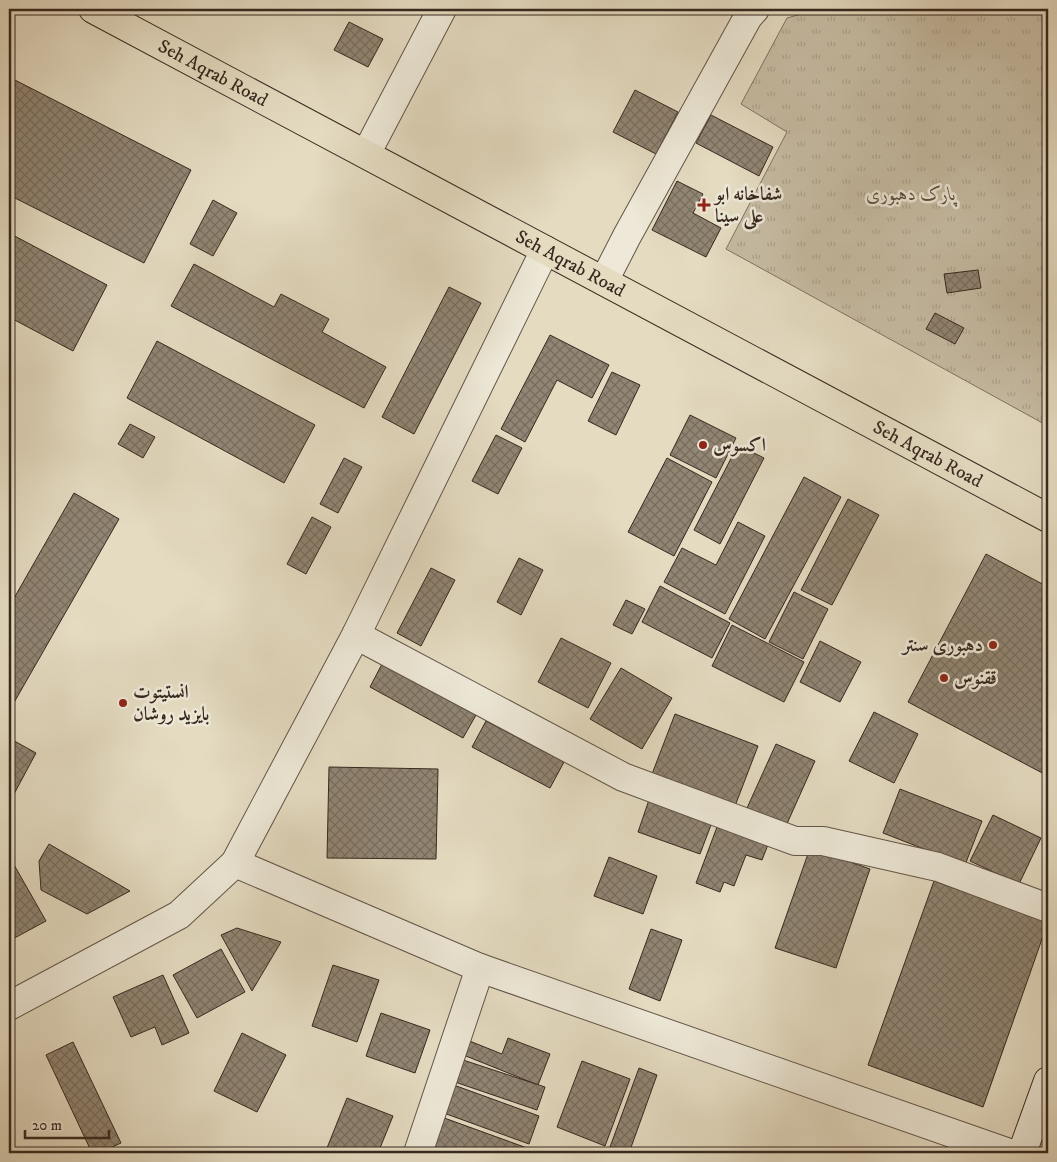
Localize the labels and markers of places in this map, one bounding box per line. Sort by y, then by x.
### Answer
place label: شفاخانه ابو علی سینا [713,183,782,231]
marker: شفاخانه ابو علی سینا [697,198,711,212]
place label: اکسوس [713,434,766,457]
marker: اکسوس [697,439,709,451]
place label: دهبوری سنتر [901,634,983,657]
marker: دهبوری سنتر [987,639,999,651]
place label: ققنوس [954,667,997,690]
marker: ققنوس [938,672,950,684]
place label: انستیتوت بایزید روشان [133,681,210,726]
marker: انستیتوت بایزید روشان [117,697,129,709]

